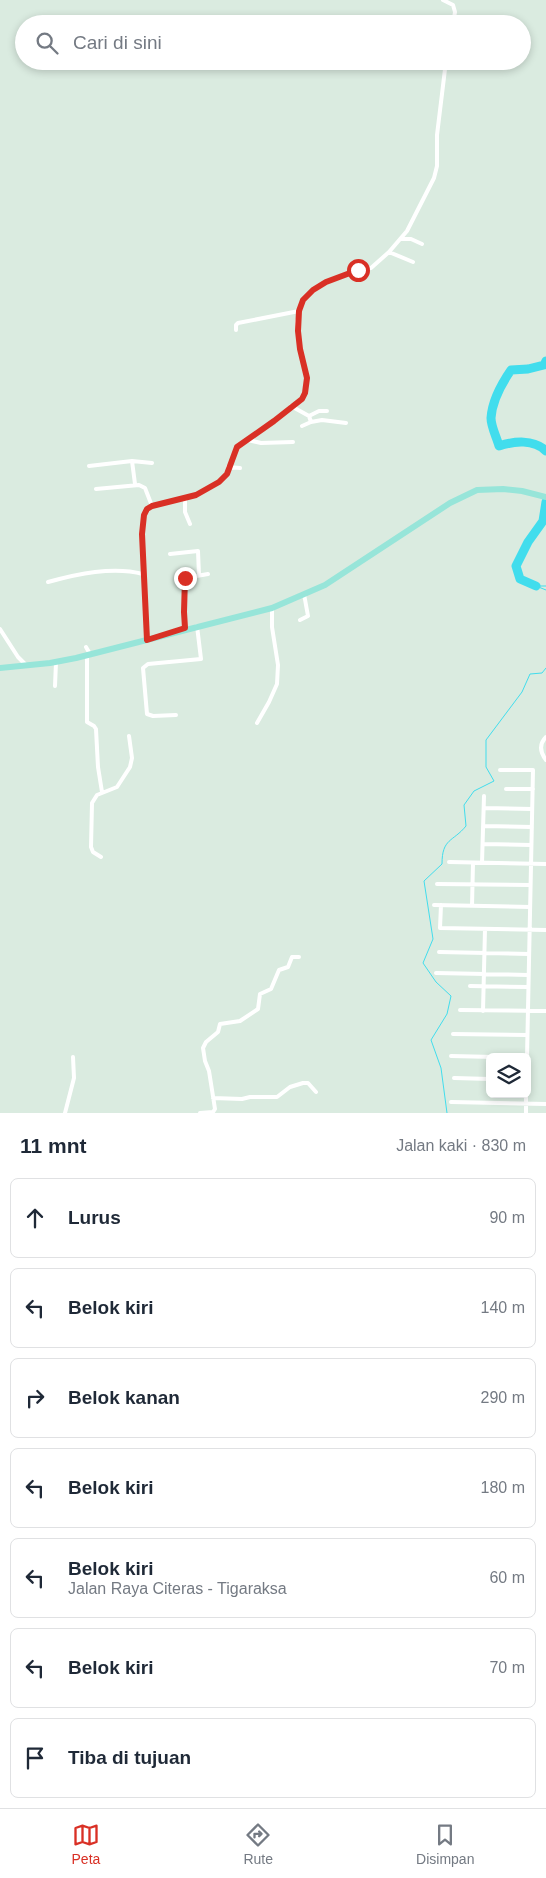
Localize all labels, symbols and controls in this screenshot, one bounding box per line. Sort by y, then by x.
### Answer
search box [15,15,531,70]
icon: search [33,29,61,57]
text: Cari di sini [73,32,162,53]
route start [347,259,370,282]
route end [174,567,197,590]
map controls [486,1053,531,1098]
button: layers [486,1053,531,1098]
text: 11 mnt [20,1134,87,1157]
text: Jalan kaki · 830 m [396,1137,526,1154]
icon: ahead [21,1204,49,1232]
text: Lurus [68,1207,121,1228]
text: 90 m [489,1209,525,1226]
icon: left [21,1294,49,1322]
text: Belok kiri [68,1297,154,1318]
text: 140 m [481,1299,525,1316]
icon: right [21,1384,49,1412]
text: Belok kanan [68,1387,180,1408]
text: 290 m [481,1389,525,1406]
icon: left [21,1474,49,1502]
text: Belok kiri [68,1477,154,1498]
text: 180 m [481,1479,525,1496]
text: Belok kiri [68,1558,154,1579]
icon: left [21,1564,49,1592]
text: 60 m [489,1569,525,1586]
text: Jalan Raya Citeras - Tigaraksa [68,1580,287,1597]
icon: left [21,1654,49,1682]
text: Belok kiri [68,1657,154,1678]
text: 70 m [489,1659,525,1676]
icon: arrive [21,1744,49,1772]
text: Tiba di tujuan [68,1747,191,1768]
tab: Peta [72,1821,100,1867]
tab: Rute [243,1821,273,1867]
tab: Disimpan [416,1821,474,1867]

